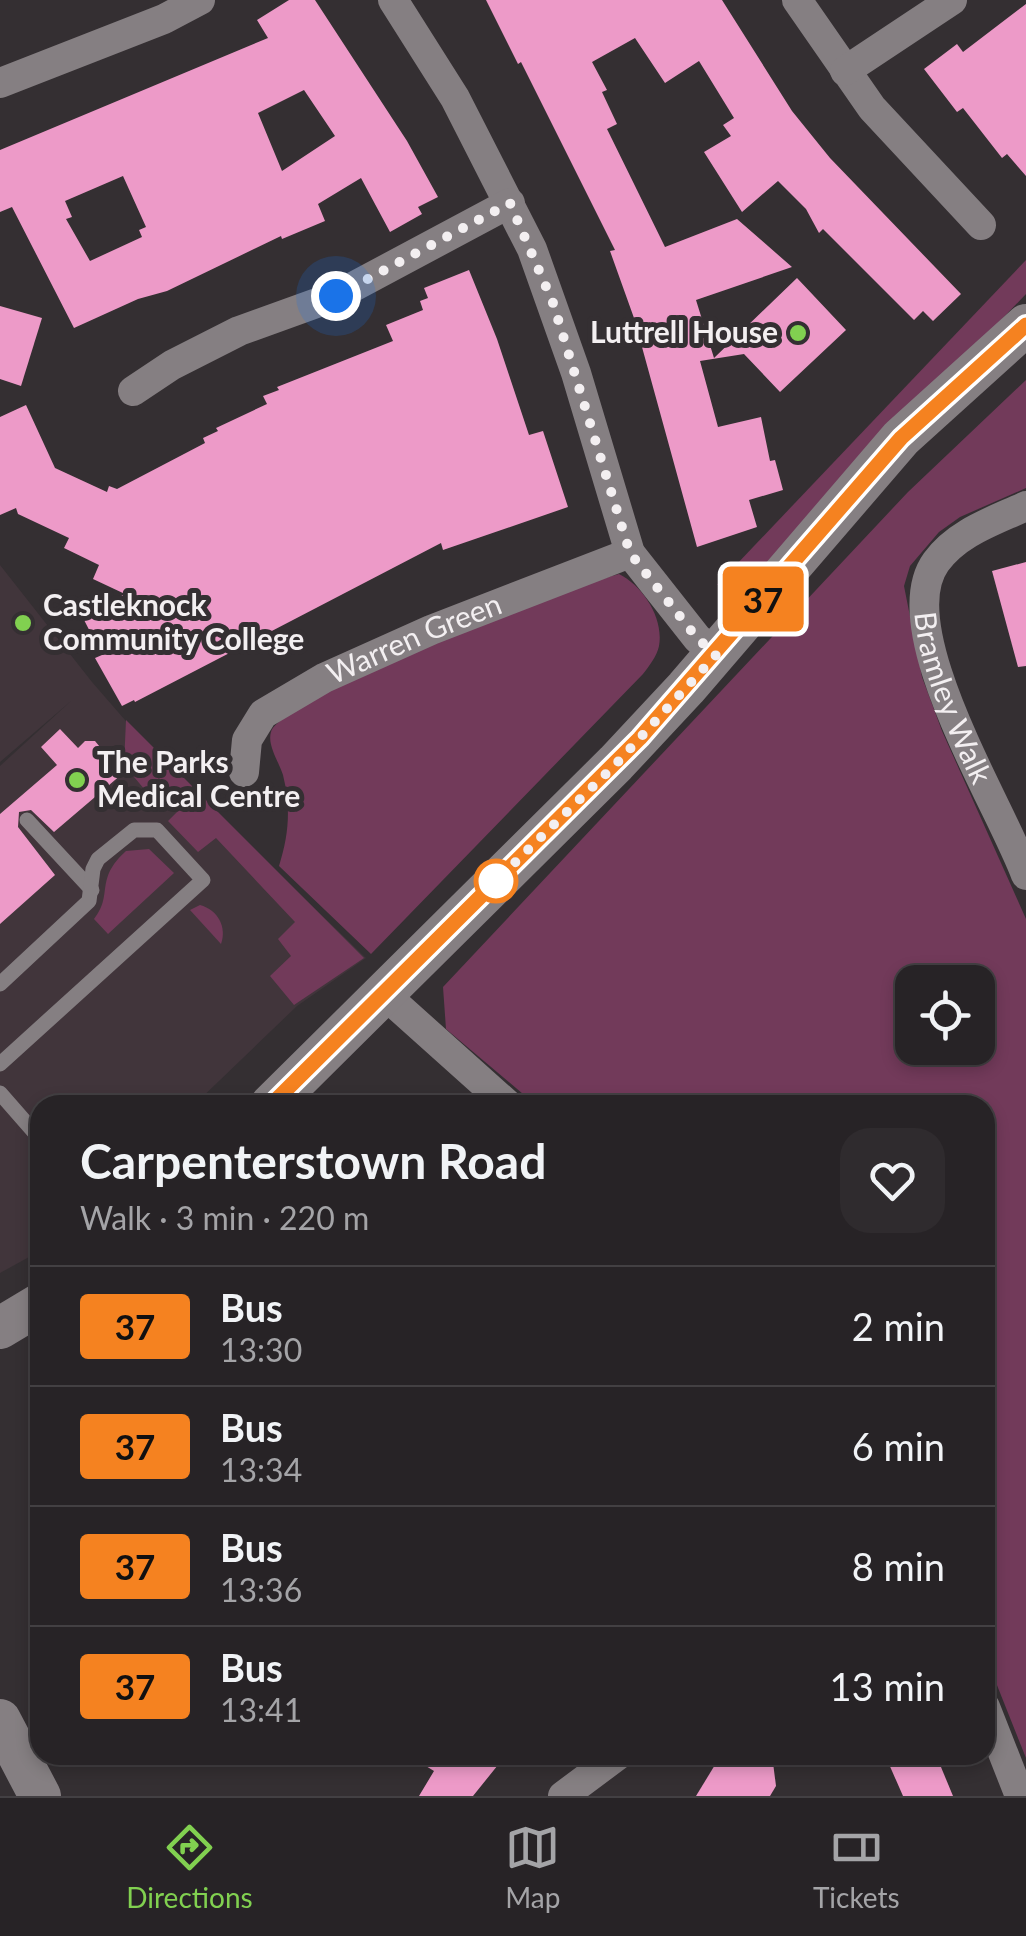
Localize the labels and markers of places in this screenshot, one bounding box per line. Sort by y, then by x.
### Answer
place label: Luttrell House [590,313,778,349]
marker: Luttrell House [787,322,809,344]
place label: Castleknock Community College [43,586,304,656]
marker: Castleknock Community College [12,612,34,634]
place label: The Parks Medical Centre [97,743,300,813]
marker: The Parks Medical Centre [66,769,88,791]
unlabelled marker [475,860,517,902]

